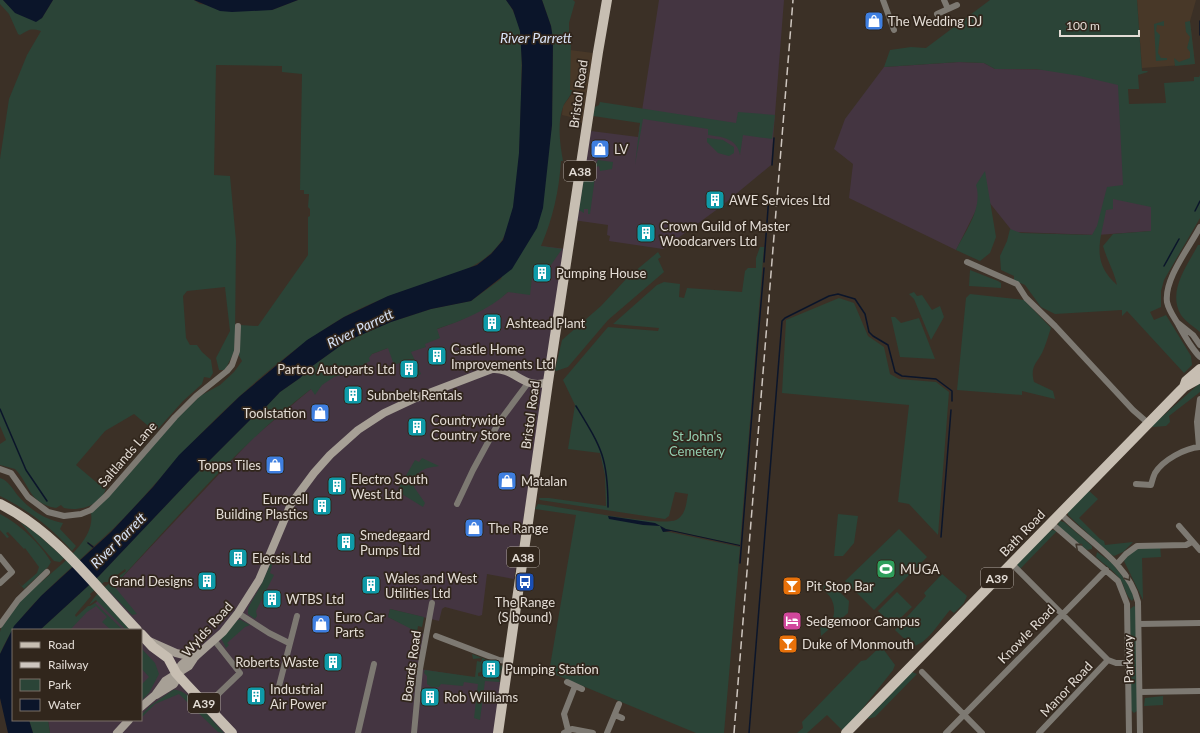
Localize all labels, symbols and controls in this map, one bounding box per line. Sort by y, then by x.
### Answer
shop icon: The Wedding DJ [863,10,885,32]
scale bar [1060,12,1139,38]
place label: The Wedding DJ [888,13,982,29]
text: 100 m [1066,18,1100,33]
water label: River Parrett [500,29,572,46]
street label: Bristol Road [565,59,591,129]
shop icon: LV [589,138,611,160]
place label: LV [614,141,629,157]
road number: A38 [564,161,596,181]
building icon: AWE Services Ltd [704,189,726,211]
place label: AWE Services Ltd [729,192,830,208]
place label: Crown Guild of Master Woodcarvers Ltd [660,218,790,249]
building icon: Crown Guild of Master Woodcarvers Ltd [635,222,657,244]
building icon: Pumping House [531,262,553,284]
place label: Pumping House [556,265,646,281]
water label: River Parrett [324,305,396,351]
building icon: Ashtead Plant [481,312,503,334]
place label: Ashtead Plant [506,315,586,331]
place label: Castle Home Improvements Ltd [451,341,554,372]
building icon: Castle Home Improvements Ltd [426,345,448,367]
building icon: Partco Autoparts Ltd [398,358,420,380]
place label: Partco Autoparts Ltd [277,361,395,377]
street label: Bristol Road [517,380,543,450]
building icon: Subnbelt Rentals [342,384,364,406]
place label: Subnbelt Rentals [367,387,463,403]
shop icon: Toolstation [309,402,331,424]
place label: Toolstation [243,405,306,421]
place label: Countrywide Country Store [431,412,511,443]
building icon: Countrywide Country Store [406,416,428,438]
street label: Saltlands Lane [94,418,160,490]
park label: St John's Cemetery [669,428,725,459]
shop icon: Topps Tiles [264,454,286,476]
place label: Topps Tiles [198,457,261,473]
shop icon: Matalan [496,470,518,492]
place label: Electro South West Ltd [351,471,428,502]
place label: Matalan [521,473,567,489]
building icon: Electro South West Ltd [326,475,348,497]
place label: Eurocell Building Plastics [216,491,308,522]
building icon: Eurocell Building Plastics [311,495,333,517]
street label: Bath Road [996,506,1048,560]
water label: River Parrett [87,509,149,571]
shop icon: The Range [463,517,485,539]
place label: The Range [488,520,548,536]
place label: Smedegaard Pumps Ltd [360,527,430,558]
building icon: Smedegaard Pumps Ltd [335,531,357,553]
one-way arrow [1075,543,1083,550]
building icon: Elecsis Ltd [227,547,249,569]
road number: A38 [507,547,539,567]
place label: Elecsis Ltd [252,550,311,566]
sports icon: MUGA [875,558,897,580]
place label: MUGA [900,561,940,577]
road number: A39 [981,568,1013,588]
building icon: Grand Designs [196,570,218,592]
place label: Wales and West Utilities Ltd [385,570,477,601]
bus stop icon: The Range (S bound) [514,571,536,593]
place label: Grand Designs [110,573,193,589]
building icon: Wales and West Utilities Ltd [360,574,382,596]
one-way arrow [1124,574,1131,581]
bar icon: Pit Stop Bar [781,575,803,597]
place label: Pit Stop Bar [806,578,874,594]
building icon: WTBS Ltd [261,588,283,610]
place label: WTBS Ltd [286,591,344,607]
place label: The Range (S bound) [495,594,555,625]
street label: Wylds Road [178,598,236,660]
street label: Knowle Road [994,601,1058,667]
place label: Euro Car Parts [335,609,385,640]
hotel icon: Sedgemoor Campus [781,610,803,632]
shop icon: Euro Car Parts [310,613,332,635]
place label: Sedgemoor Campus [806,613,920,629]
legend [12,629,142,721]
street label: Boards Road [398,629,424,703]
bar icon: Duke of Monmouth [777,633,799,655]
street label: Parkway [1120,634,1136,683]
place label: Duke of Monmouth [802,636,914,652]
text: Road [48,637,75,652]
building icon: Roberts Waste [322,651,344,673]
place label: Roberts Waste [235,654,319,670]
text: Railway [48,657,89,672]
building icon: Pumping Station [480,658,502,680]
street label: Manor Road [1036,658,1096,720]
place label: Pumping Station [505,661,599,677]
text: Park [48,677,72,692]
place label: Industrial Air Power [270,681,326,712]
building icon: Industrial Air Power [245,685,267,707]
building icon: Rob Williams [419,686,441,708]
place label: Rob Williams [444,689,518,705]
road number: A39 [188,693,220,713]
text: Water [48,697,81,712]

